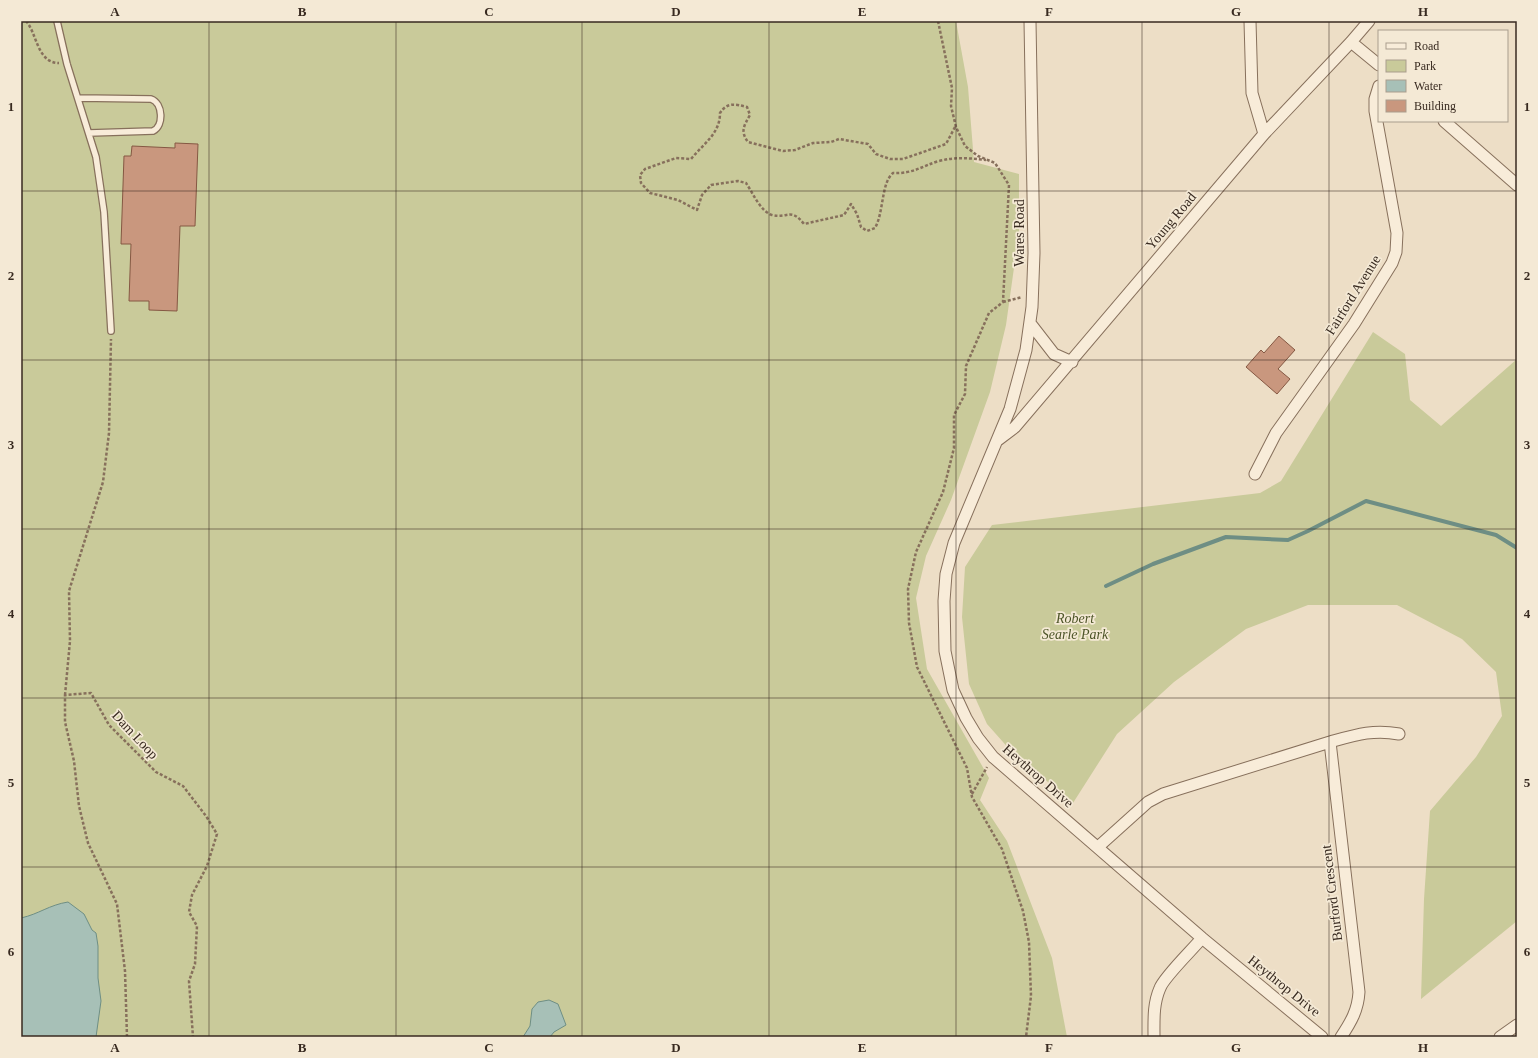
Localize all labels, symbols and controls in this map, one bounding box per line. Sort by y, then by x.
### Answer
text: A [110,4,120,19]
text: B [298,4,307,19]
text: C [484,4,494,19]
text: D [671,4,681,19]
text: E [858,4,866,19]
text: F [1045,4,1053,19]
text: G [1231,4,1241,19]
text: H [1418,4,1428,19]
legend [1378,30,1508,122]
text: Road [1414,39,1439,53]
text: Park [1414,59,1436,73]
text: Water [1414,79,1442,93]
text: 1 [8,99,14,114]
text: Building [1414,99,1456,113]
text: 1 [1524,99,1530,114]
street label: Young Road [1143,189,1199,253]
street label: Wares Road [1012,199,1027,267]
street label: Fairford Avenue [1322,252,1384,338]
text: 2 [8,268,14,283]
text: 2 [1524,268,1530,283]
text: 3 [8,437,15,452]
text: 3 [1524,437,1531,452]
text: 4 [8,606,15,621]
text: 4 [1524,606,1531,621]
park label: Robert Searle Park [1042,611,1109,642]
street label: Dam Loop [109,708,161,762]
street label: Heythrop Drive [1000,741,1076,811]
text: 5 [8,775,15,790]
text: 5 [1524,775,1531,790]
street label: Burford Crescent [1319,844,1345,942]
text: 6 [8,944,15,959]
text: 6 [1524,944,1531,959]
street label: Heythrop Drive [1245,952,1323,1020]
text: A [110,1040,120,1055]
text: B [298,1040,307,1055]
text: C [484,1040,494,1055]
text: D [671,1040,681,1055]
text: E [858,1040,866,1055]
text: F [1045,1040,1053,1055]
text: G [1231,1040,1241,1055]
text: H [1418,1040,1428,1055]

